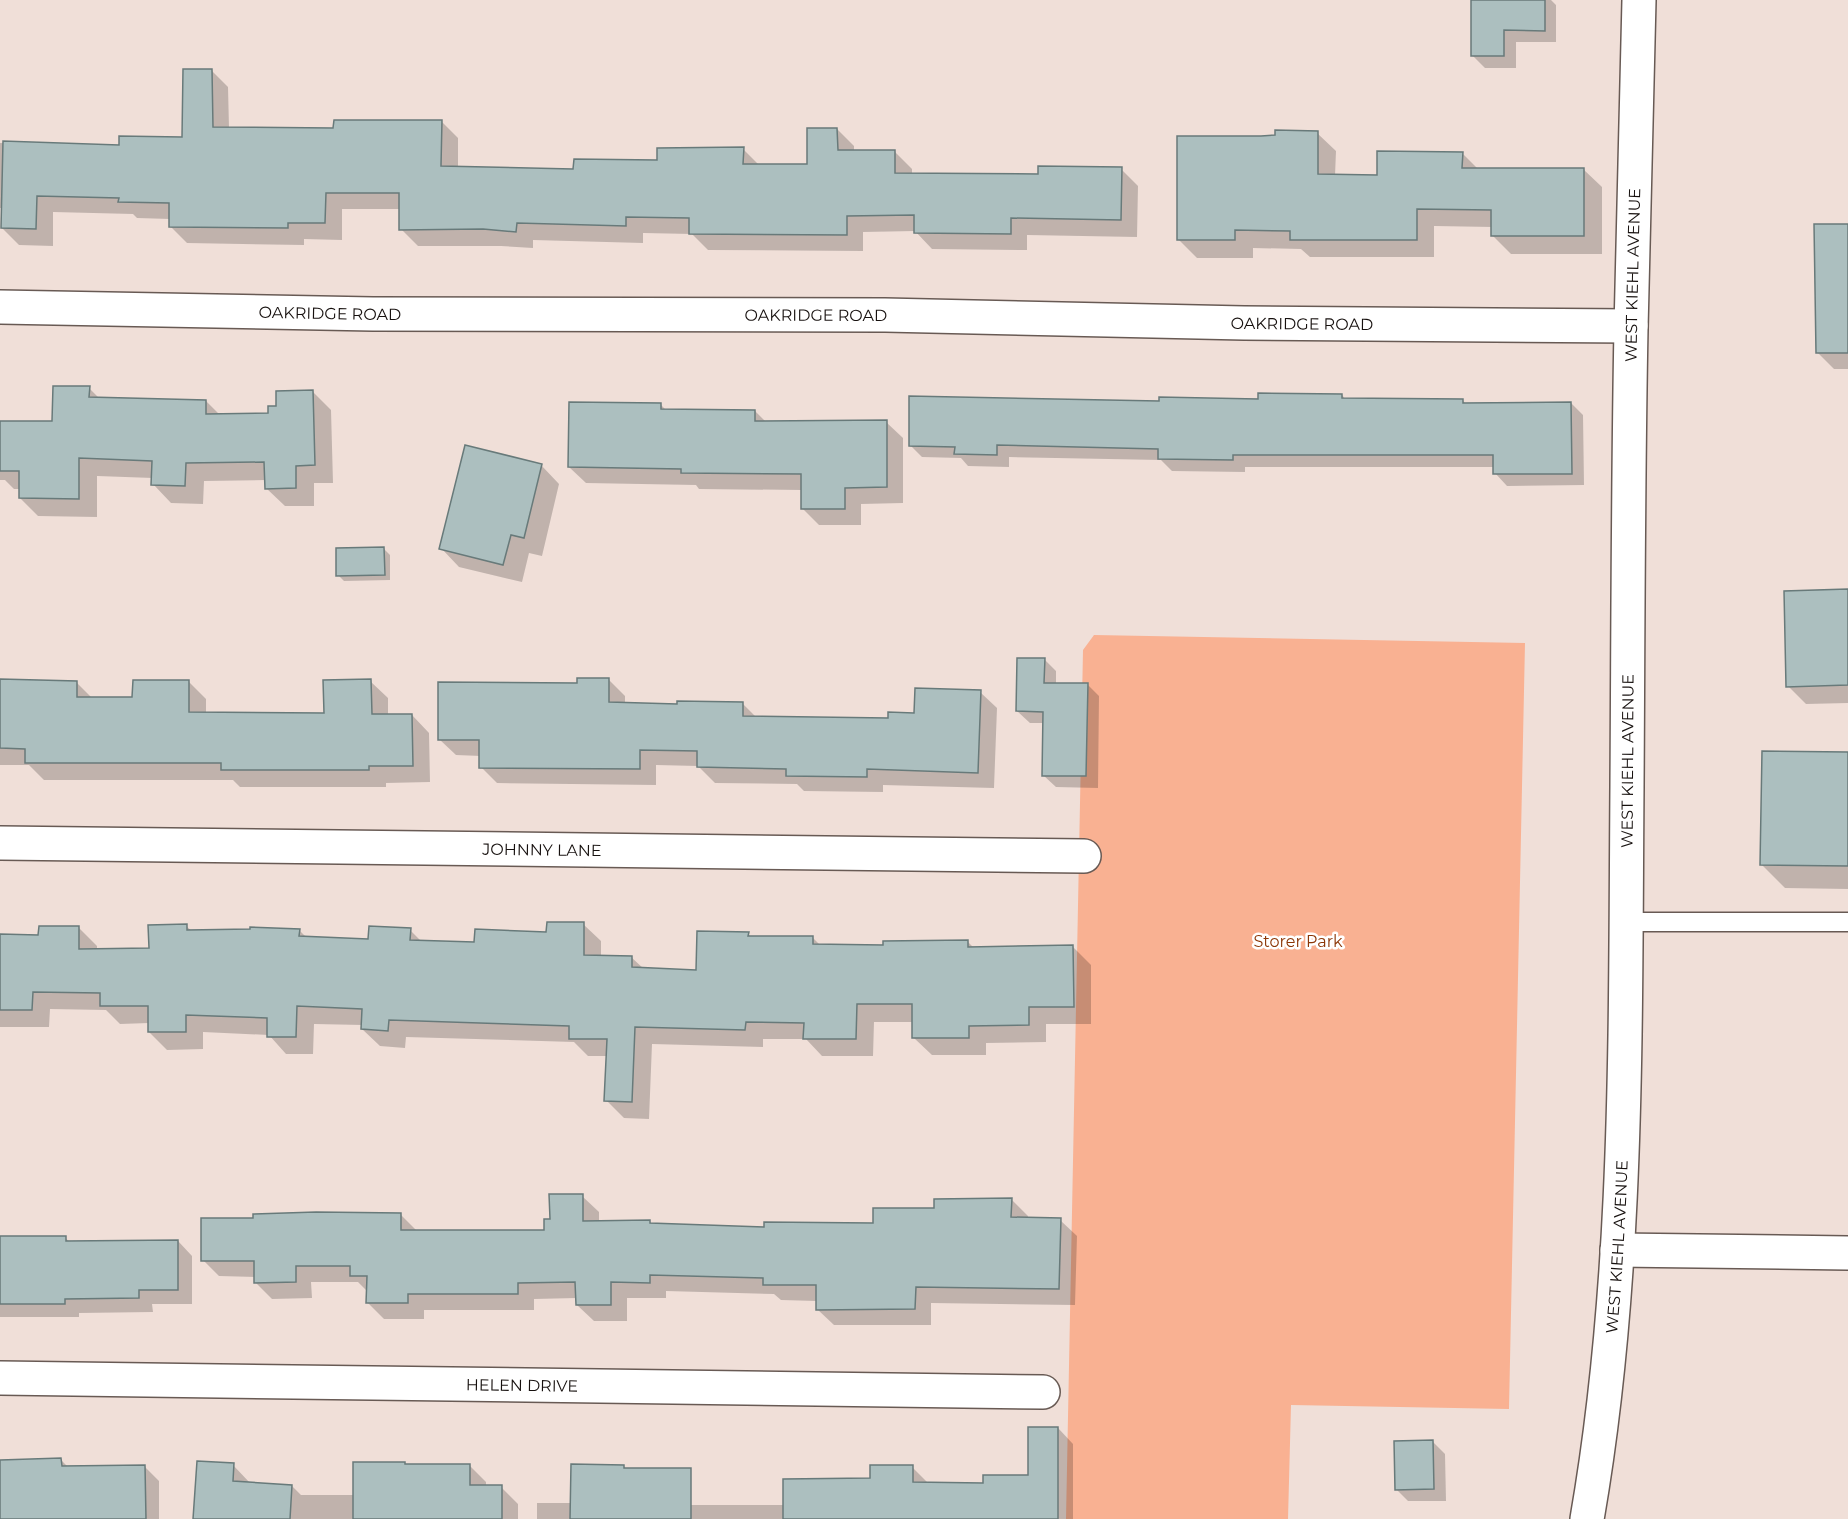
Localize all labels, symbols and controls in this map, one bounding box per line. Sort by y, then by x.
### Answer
street label: WEST KIEHL AVENUE [1621,188,1644,362]
street label: OAKRIDGE ROAD [258,303,401,324]
street label: OAKRIDGE ROAD [745,306,887,325]
street label: OAKRIDGE ROAD [1230,314,1373,334]
street label: WEST KIEHL AVENUE [1618,674,1638,848]
street label: JOHNNY LANE [481,840,602,860]
park label: Storer Park [1253,932,1343,951]
street label: WEST KIEHL AVENUE [1602,1160,1632,1334]
street label: HELEN DRIVE [466,1375,578,1396]

